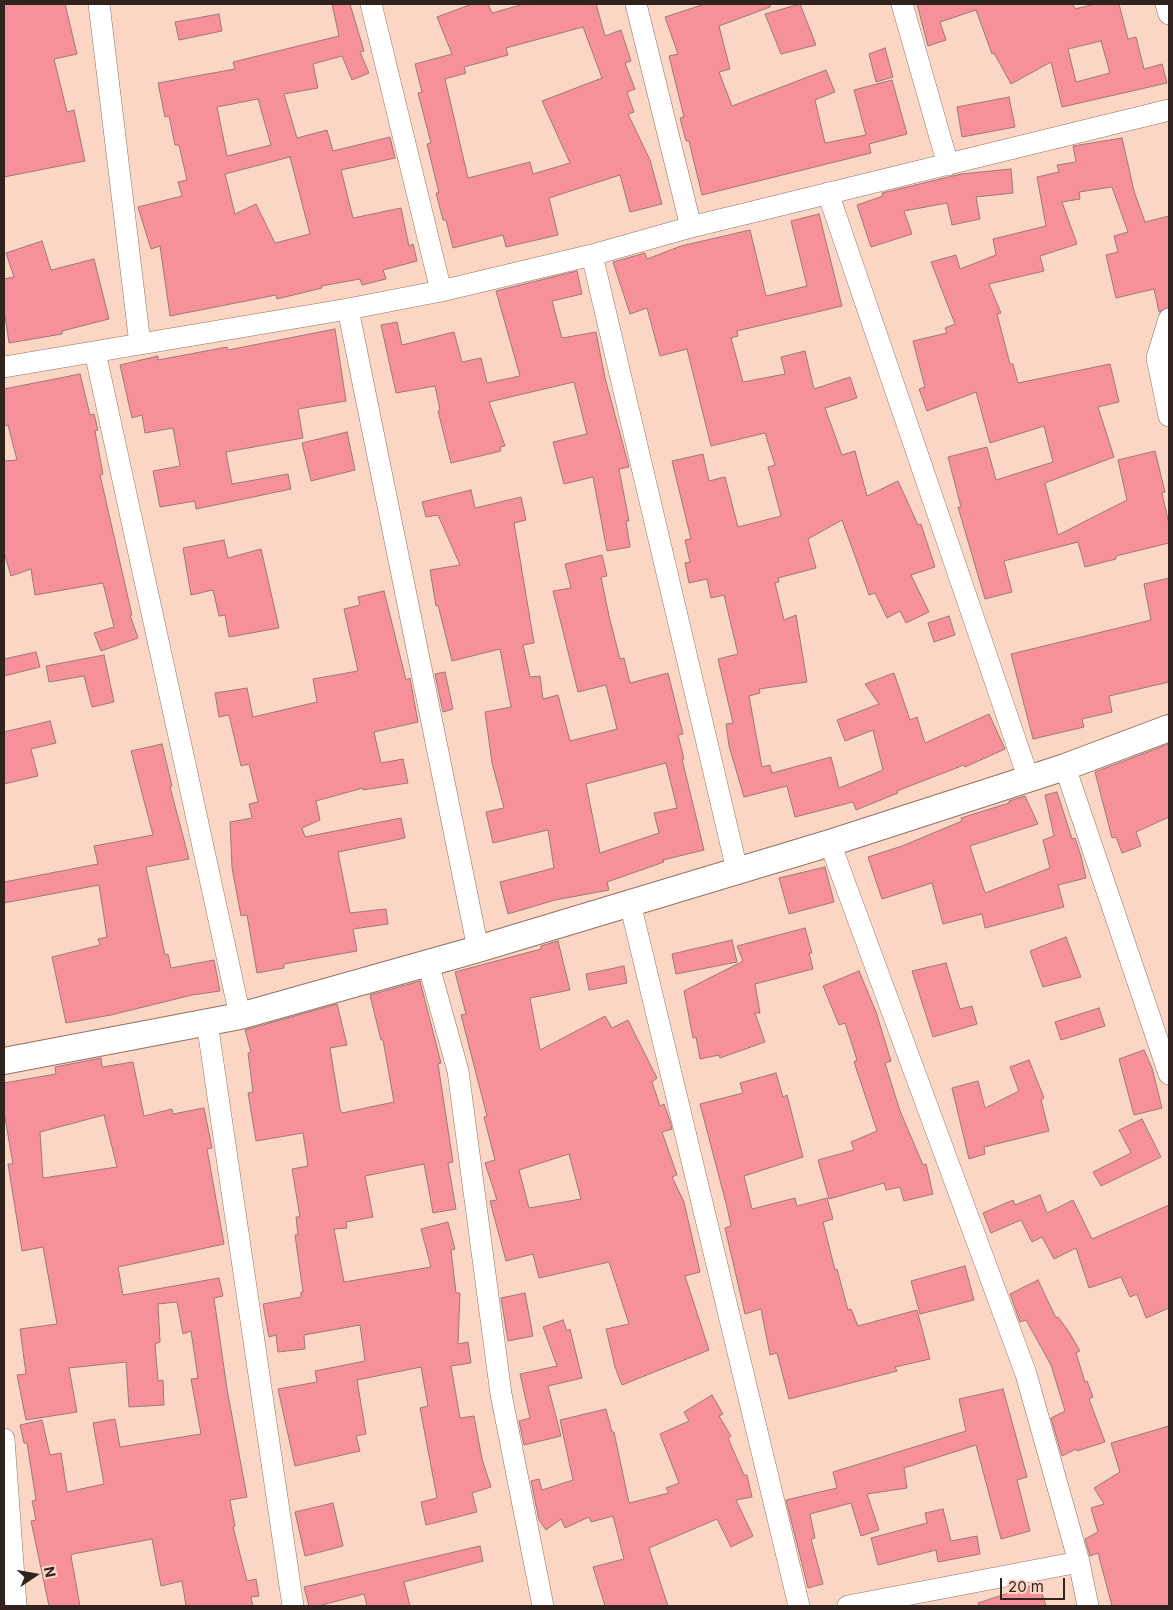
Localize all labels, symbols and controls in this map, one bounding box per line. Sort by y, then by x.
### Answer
north arrow [10,1550,60,1600]
text: N [41,1565,60,1579]
scale bar [1003,1568,1068,1600]
text: 20 m [1008,1577,1044,1596]

